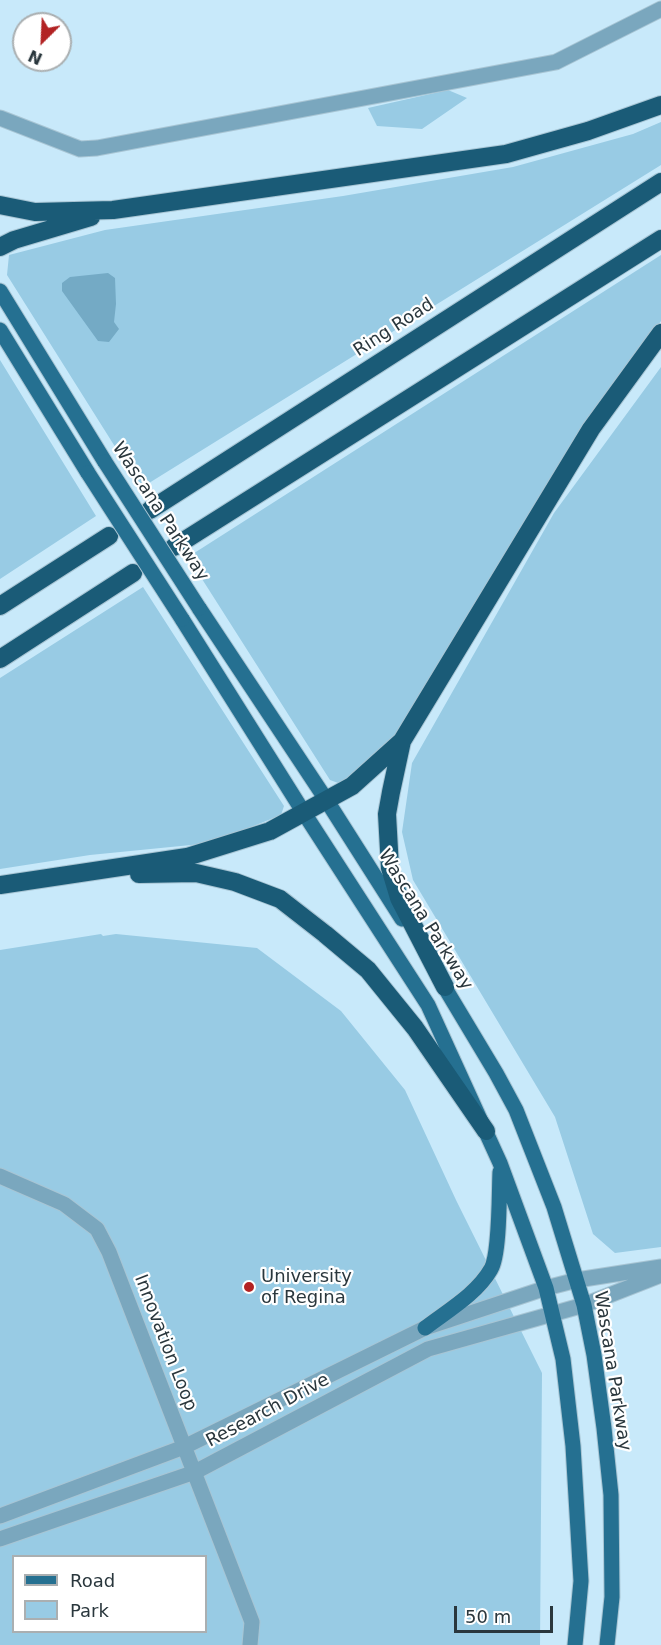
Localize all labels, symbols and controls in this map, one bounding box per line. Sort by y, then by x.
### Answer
north arrow [12,12,72,72]
text: N [25,46,45,68]
street label: Ring Road [350,294,438,362]
street label: Wascana Parkway [107,438,213,586]
street label: Wascana Parkway [373,846,477,994]
place label: University of Regina [261,1266,352,1308]
street label: Innovation Loop [129,1272,201,1414]
marker: University of Regina [242,1280,256,1294]
street label: Wascana Parkway [589,1290,635,1452]
street label: Research Drive [203,1369,333,1453]
legend [12,1555,207,1633]
text: Road [70,1570,115,1591]
scale bar [457,1594,556,1632]
text: Park [70,1600,109,1621]
text: 50 m [465,1606,511,1627]

